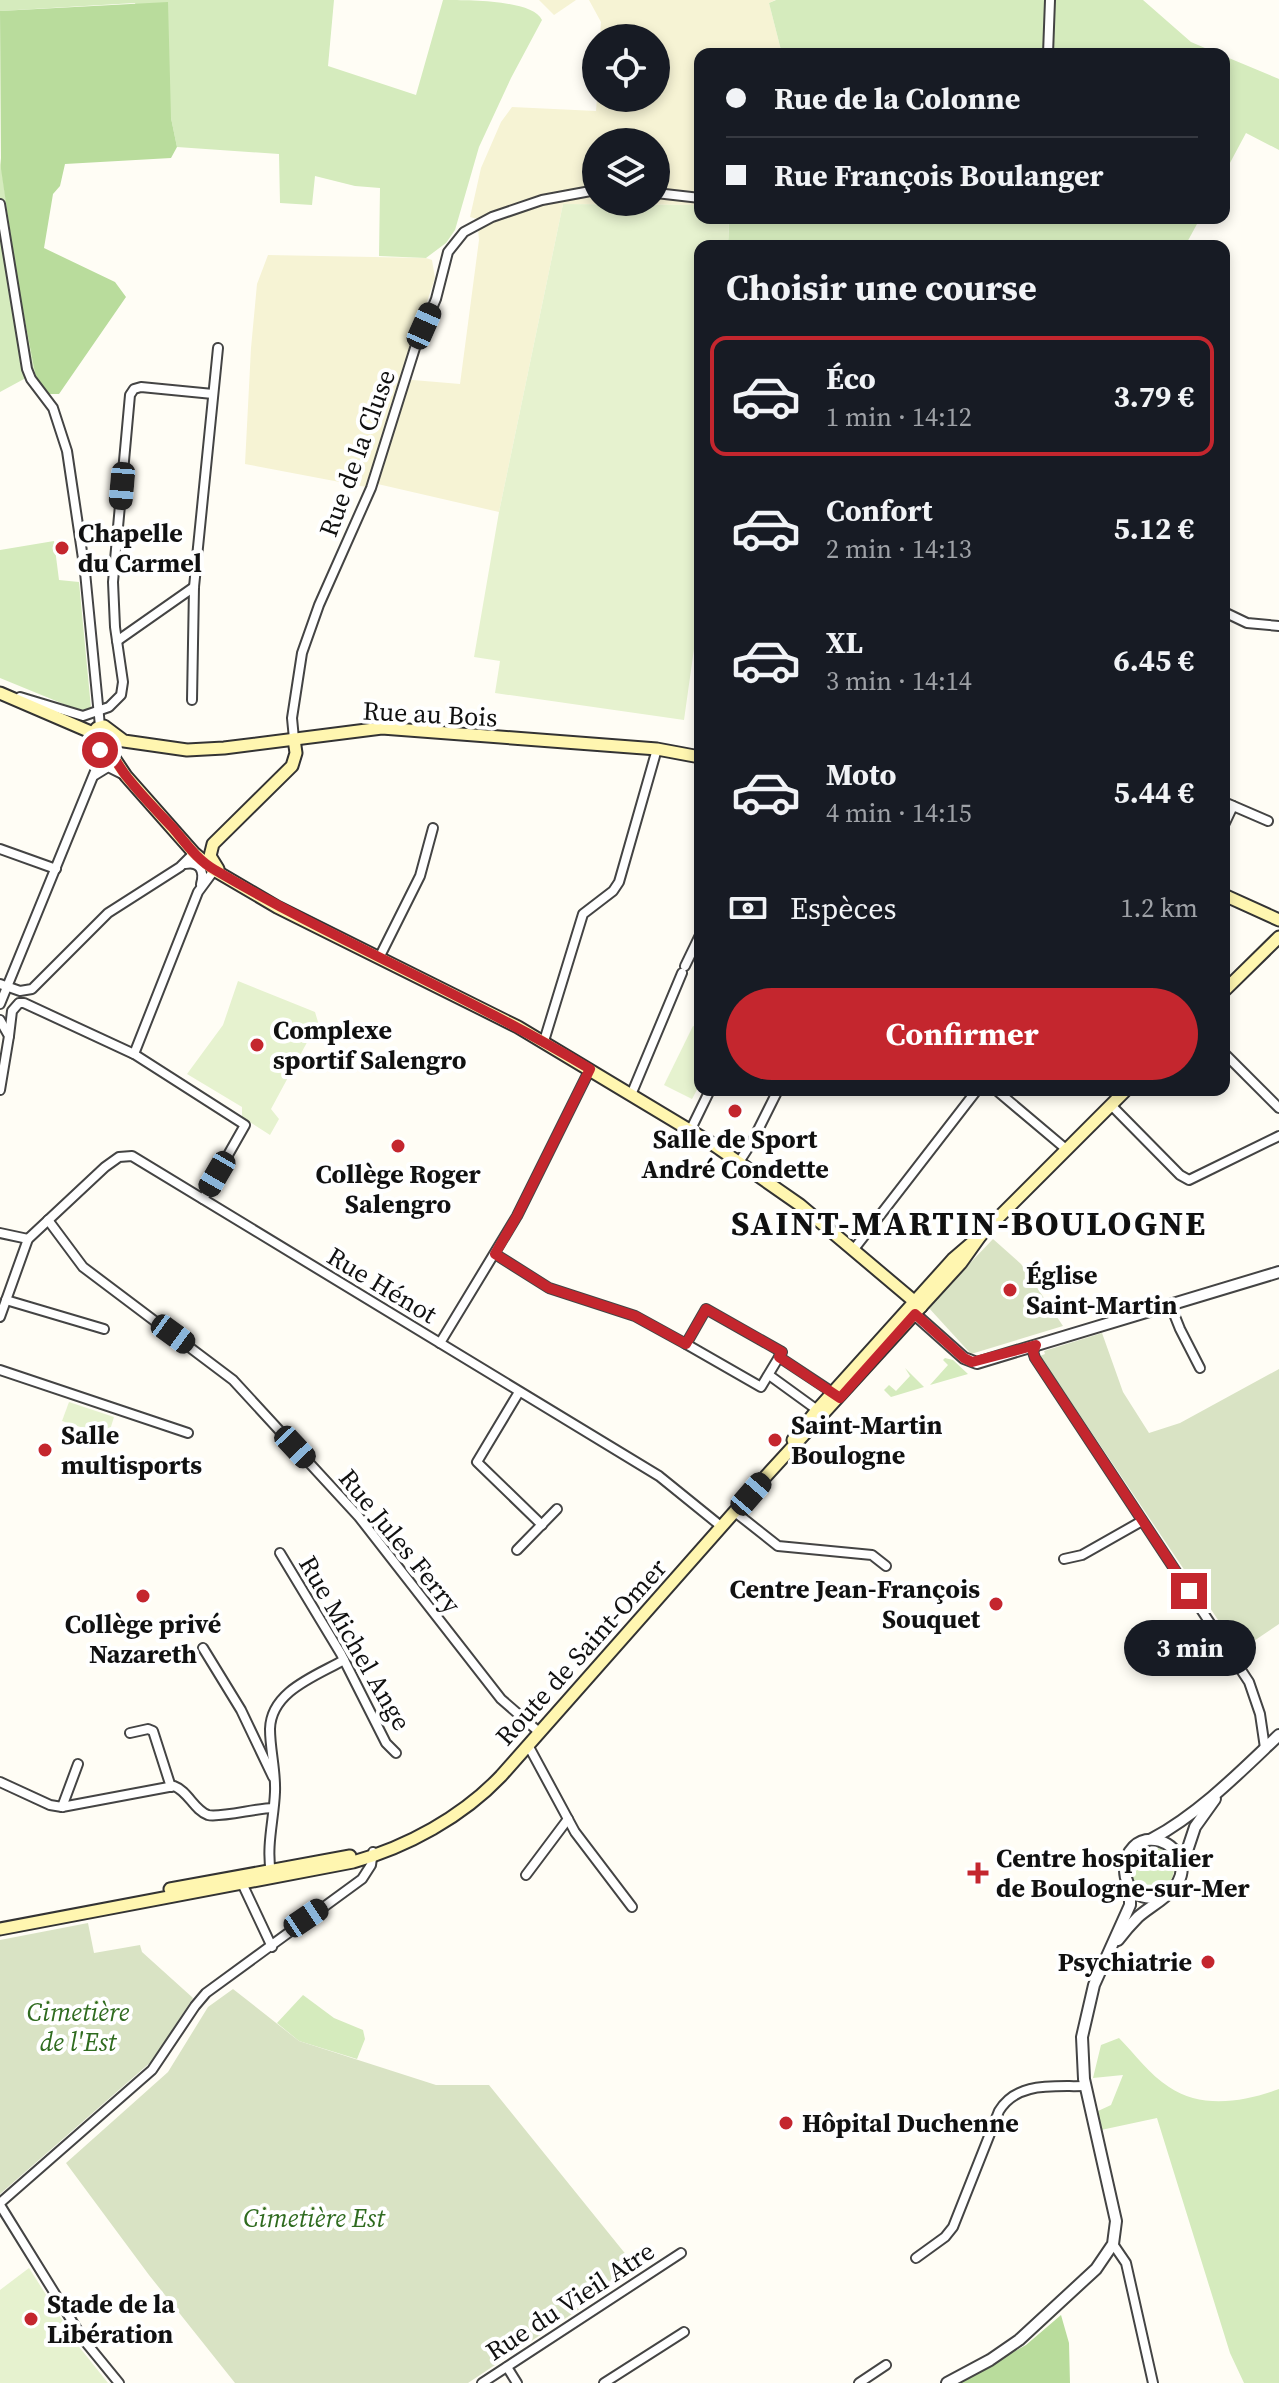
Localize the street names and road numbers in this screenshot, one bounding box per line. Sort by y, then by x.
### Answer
street label: Rue de la Cluse [310,364,404,542]
street label: Rue au Bois [362,692,498,736]
street label: Rue Hénot [320,1238,444,1332]
street label: Rue Jules Ferry [331,1461,470,1621]
street label: Rue Michel Ange [290,1549,420,1737]
street label: Route de Saint-Omer [487,1551,675,1753]
street label: Rue du Vieil Atre [479,2233,661,2369]

